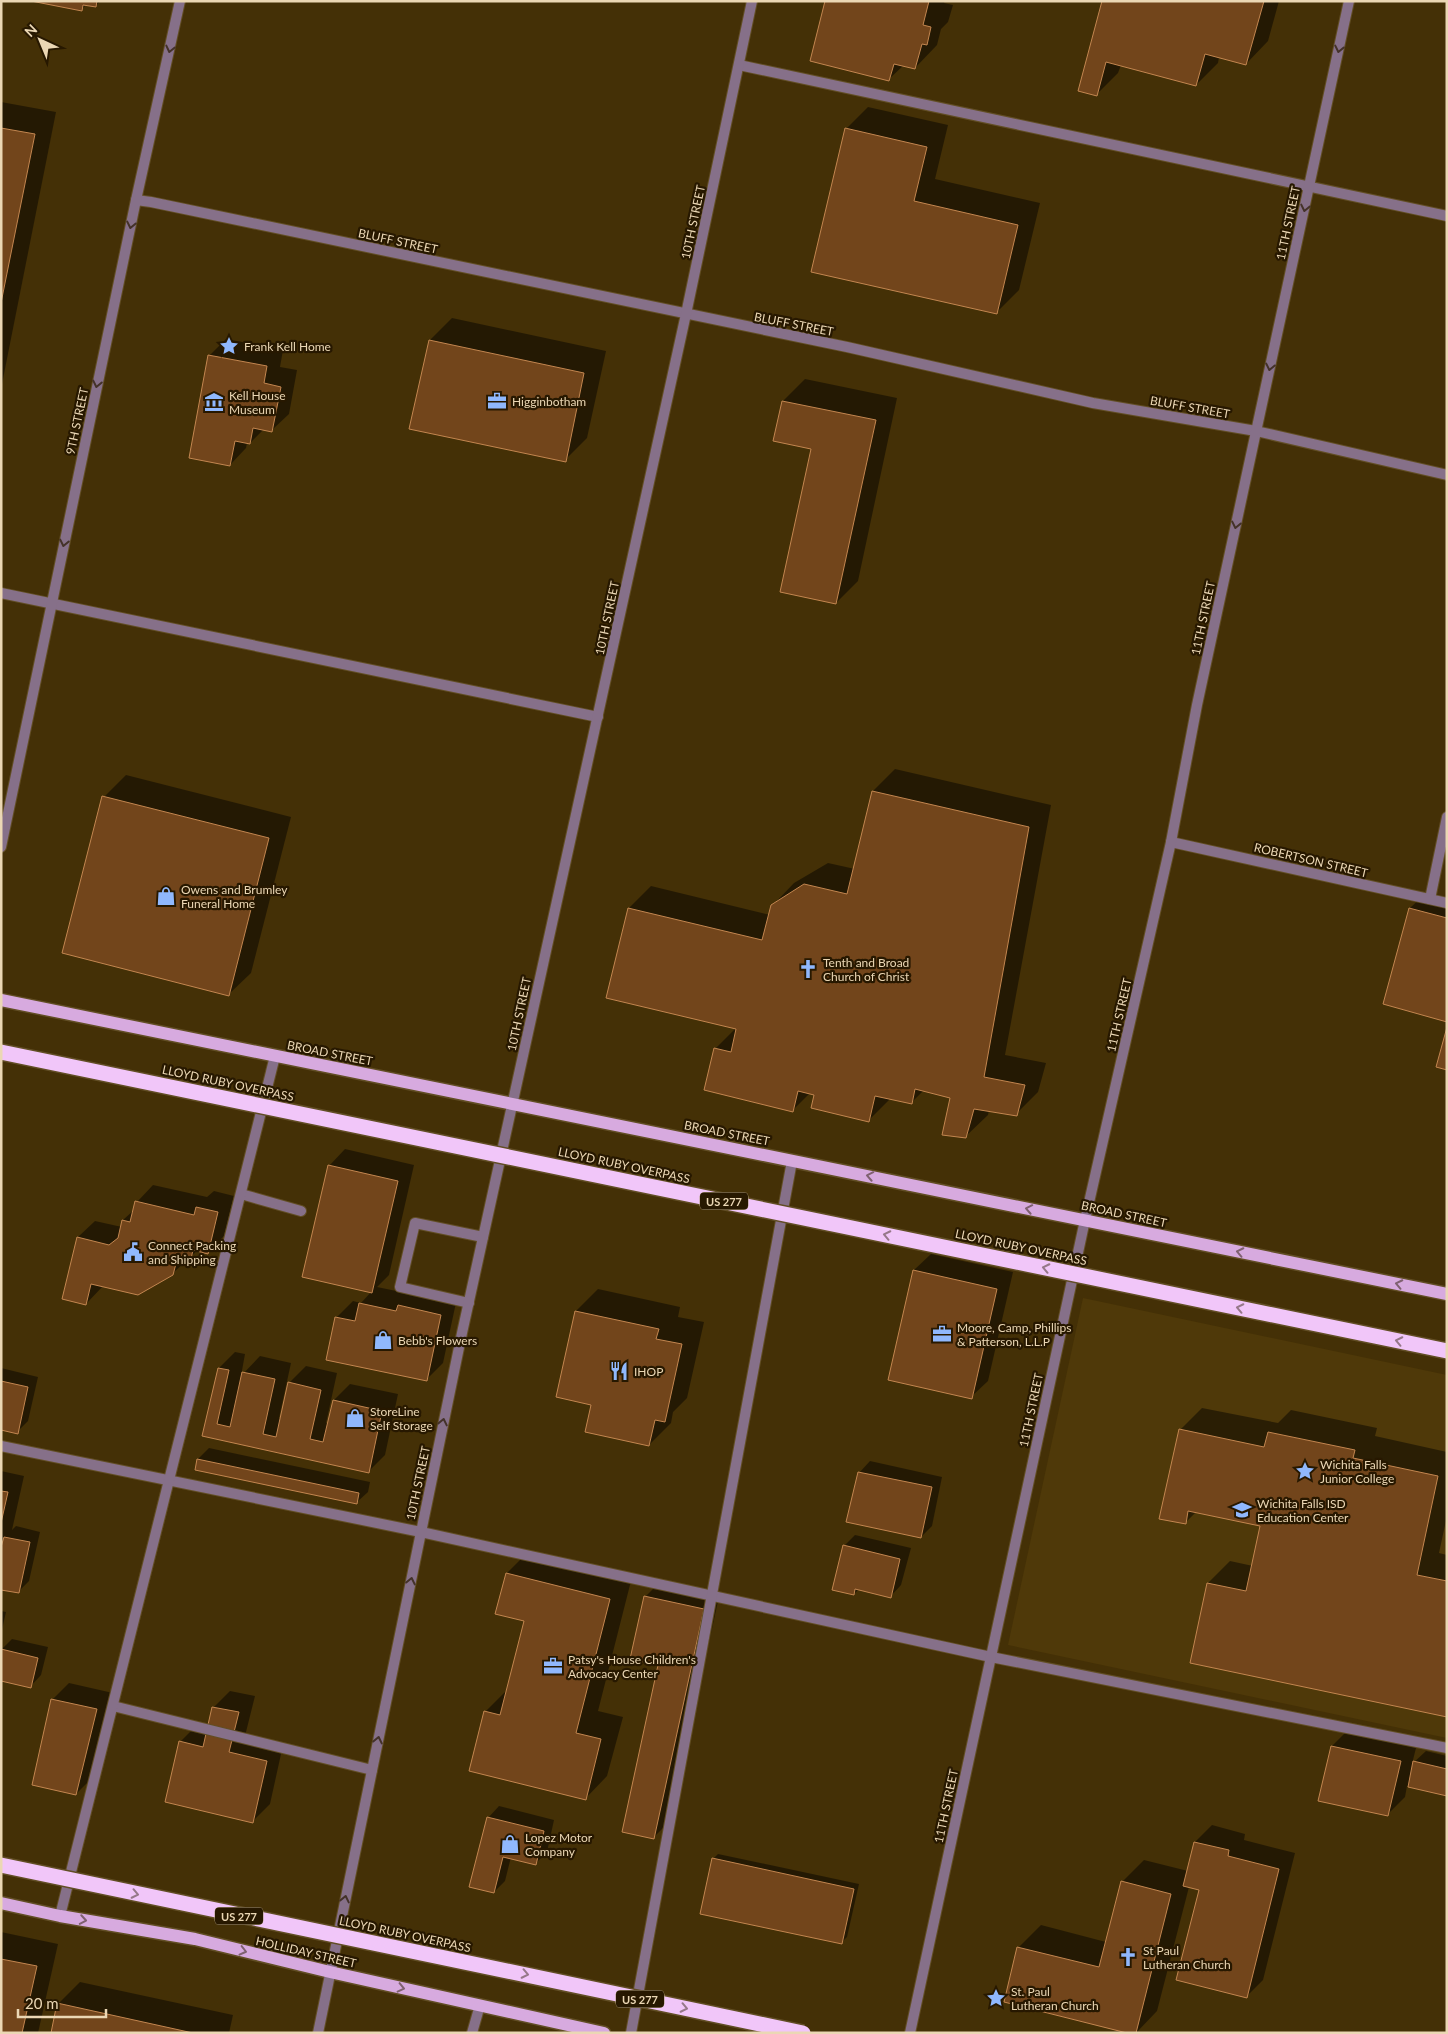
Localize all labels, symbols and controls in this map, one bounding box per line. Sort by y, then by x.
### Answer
north arrow [15,15,65,65]
text: N [21,20,40,40]
one-way arrow [165,44,175,53]
one-way arrow [1334,44,1345,53]
street label: 10TH STREET [678,184,708,260]
street label: 11TH STREET [1273,185,1303,261]
one-way arrow [1300,203,1310,212]
one-way arrow [126,220,136,229]
street label: BLUFF STREET [357,225,439,257]
street label: BLUFF STREET [753,309,835,339]
place icon: Frank Kell Home [218,335,240,357]
place label: Frank Kell Home [244,339,331,354]
one-way arrow [1265,362,1276,371]
one-way arrow [93,379,103,388]
street label: 9TH STREET [63,386,91,456]
place label: Kell House Museum [229,388,286,417]
office icon: Higginbotham [486,390,508,412]
museum icon: Kell House Museum [203,391,225,413]
street label: BLUFF STREET [1149,393,1231,421]
place label: Higginbotham [512,394,586,409]
one-way arrow [1231,521,1242,530]
one-way arrow [60,538,70,547]
street label: 10TH STREET [592,580,622,656]
street label: 11TH STREET [1188,580,1218,656]
street label: ROBERTSON STREET [1253,840,1369,880]
place label: Owens and Brumley Funeral Home [181,882,288,911]
shop icon: Owens and Brumley Funeral Home [155,885,177,907]
place label: Tenth and Broad Church of Christ [823,955,910,984]
church icon: Tenth and Broad Church of Christ [797,958,819,980]
street label: 10TH STREET [504,976,534,1052]
street label: 11TH STREET [1103,977,1135,1053]
street label: BROAD STREET [286,1037,374,1069]
street label: LLOYD RUBY OVERPASS [161,1062,295,1104]
street label: BROAD STREET [683,1117,771,1149]
street label: LLOYD RUBY OVERPASS [557,1144,691,1186]
one-way arrow [865,1172,874,1182]
road number: US 277 [700,1192,748,1210]
street label: BROAD STREET [1080,1198,1168,1230]
one-way arrow [1025,1204,1033,1214]
street label: LLOYD RUBY OVERPASS [954,1226,1088,1268]
one-way arrow [883,1230,892,1241]
place label: Connect Packing and Shipping [148,1238,236,1267]
public building icon: Connect Packing and Shipping [122,1241,144,1263]
one-way arrow [1235,1247,1244,1257]
one-way arrow [1042,1263,1051,1274]
one-way arrow [1395,1279,1403,1290]
one-way arrow [1235,1303,1244,1314]
place label: Moore, Camp, Phillips & Patterson, L.L.P [957,1320,1071,1349]
office icon: Moore, Camp, Phillips & Patterson, L.L.P [931,1323,953,1345]
shop icon: Bebb's Flowers [372,1329,394,1351]
place label: Bebb's Flowers [398,1333,477,1348]
one-way arrow [1395,1336,1403,1347]
restaurant icon: IHOP [608,1360,630,1382]
place label: IHOP [634,1364,663,1379]
street label: 11TH STREET [1016,1372,1046,1448]
place label: StoreLine Self Storage [370,1404,433,1433]
shop icon: StoreLine Self Storage [344,1407,366,1429]
one-way arrow [438,1417,448,1426]
street label: 10TH STREET [403,1445,433,1521]
place label: Wichita Falls Junior College [1320,1457,1394,1486]
place icon: Wichita Falls Junior College [1294,1460,1316,1482]
place label: Wichita Falls ISD Education Center [1257,1496,1349,1525]
school or university icon: Wichita Falls ISD Education Center [1231,1499,1253,1521]
one-way arrow [405,1577,415,1585]
place label: Patsy's House Children's Advocacy Center [568,1652,696,1681]
office icon: Patsy's House Children's Advocacy Center [542,1655,564,1677]
one-way arrow [372,1736,383,1745]
street label: 11TH STREET [931,1768,961,1844]
place label: Lopez Motor Company [525,1830,593,1859]
shop icon: Lopez Motor Company [499,1833,521,1855]
one-way arrow [130,1888,139,1899]
one-way arrow [339,1895,350,1904]
road number: US 277 [215,1908,263,1924]
street label: LLOYD RUBY OVERPASS [338,1913,472,1955]
one-way arrow [79,1915,88,1925]
street label: HOLLIDAY STREET [254,1933,358,1971]
place label: St Paul Lutheran Church [1143,1943,1231,1972]
one-way arrow [238,1945,247,1956]
church icon: St Paul Lutheran Church [1117,1946,1139,1968]
one-way arrow [520,1969,529,1979]
one-way arrow [396,1982,405,1993]
place label: St. Paul Lutheran Church [1011,1984,1099,2013]
scale bar [18,1986,105,2018]
place icon: St. Paul Lutheran Church [985,1987,1007,2009]
road number: US 277 [616,1990,664,2008]
text: 20 m [25,1994,59,2012]
one-way arrow [679,2002,688,2013]

